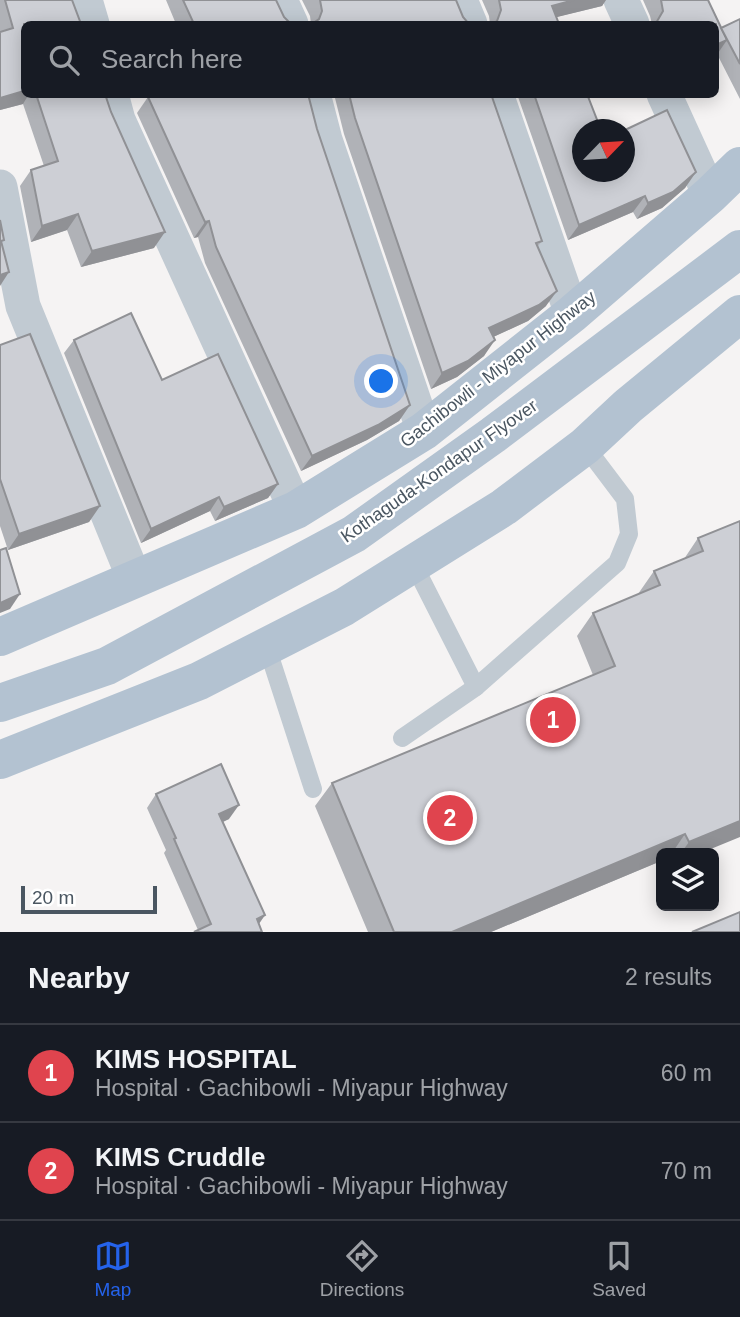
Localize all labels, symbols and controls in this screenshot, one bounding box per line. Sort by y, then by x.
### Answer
search box [21,21,719,98]
icon: search [45,41,83,79]
text: Search here [101,44,243,74]
north arrow [572,119,635,182]
street label: Gachibowli - Miyapur Highway [396,287,600,451]
your location [364,364,398,398]
street label: Kothaguda-Kondapur Flyover [337,395,541,547]
pin: 1 [530,694,576,746]
pin: 2 [427,792,473,844]
map controls [656,848,719,911]
button: layers [656,848,719,911]
scale bar [21,883,158,915]
text: 20 m [32,887,74,908]
text: Nearby [28,961,130,994]
text: 2 results [625,964,712,990]
text: KIMS HOSPITAL [95,1044,297,1074]
text: 1 [45,1060,57,1086]
text: 60 m [661,1060,712,1086]
text: Hospital · Gachibowli - Miyapur Highway [95,1075,508,1101]
text: KIMS Cruddle [95,1142,265,1172]
text: 2 [45,1158,57,1184]
text: 70 m [661,1158,712,1184]
text: Hospital · Gachibowli - Miyapur Highway [95,1173,508,1199]
tab: Map [94,1237,132,1301]
tab: Directions [320,1237,404,1301]
tab: Saved [592,1237,646,1301]

